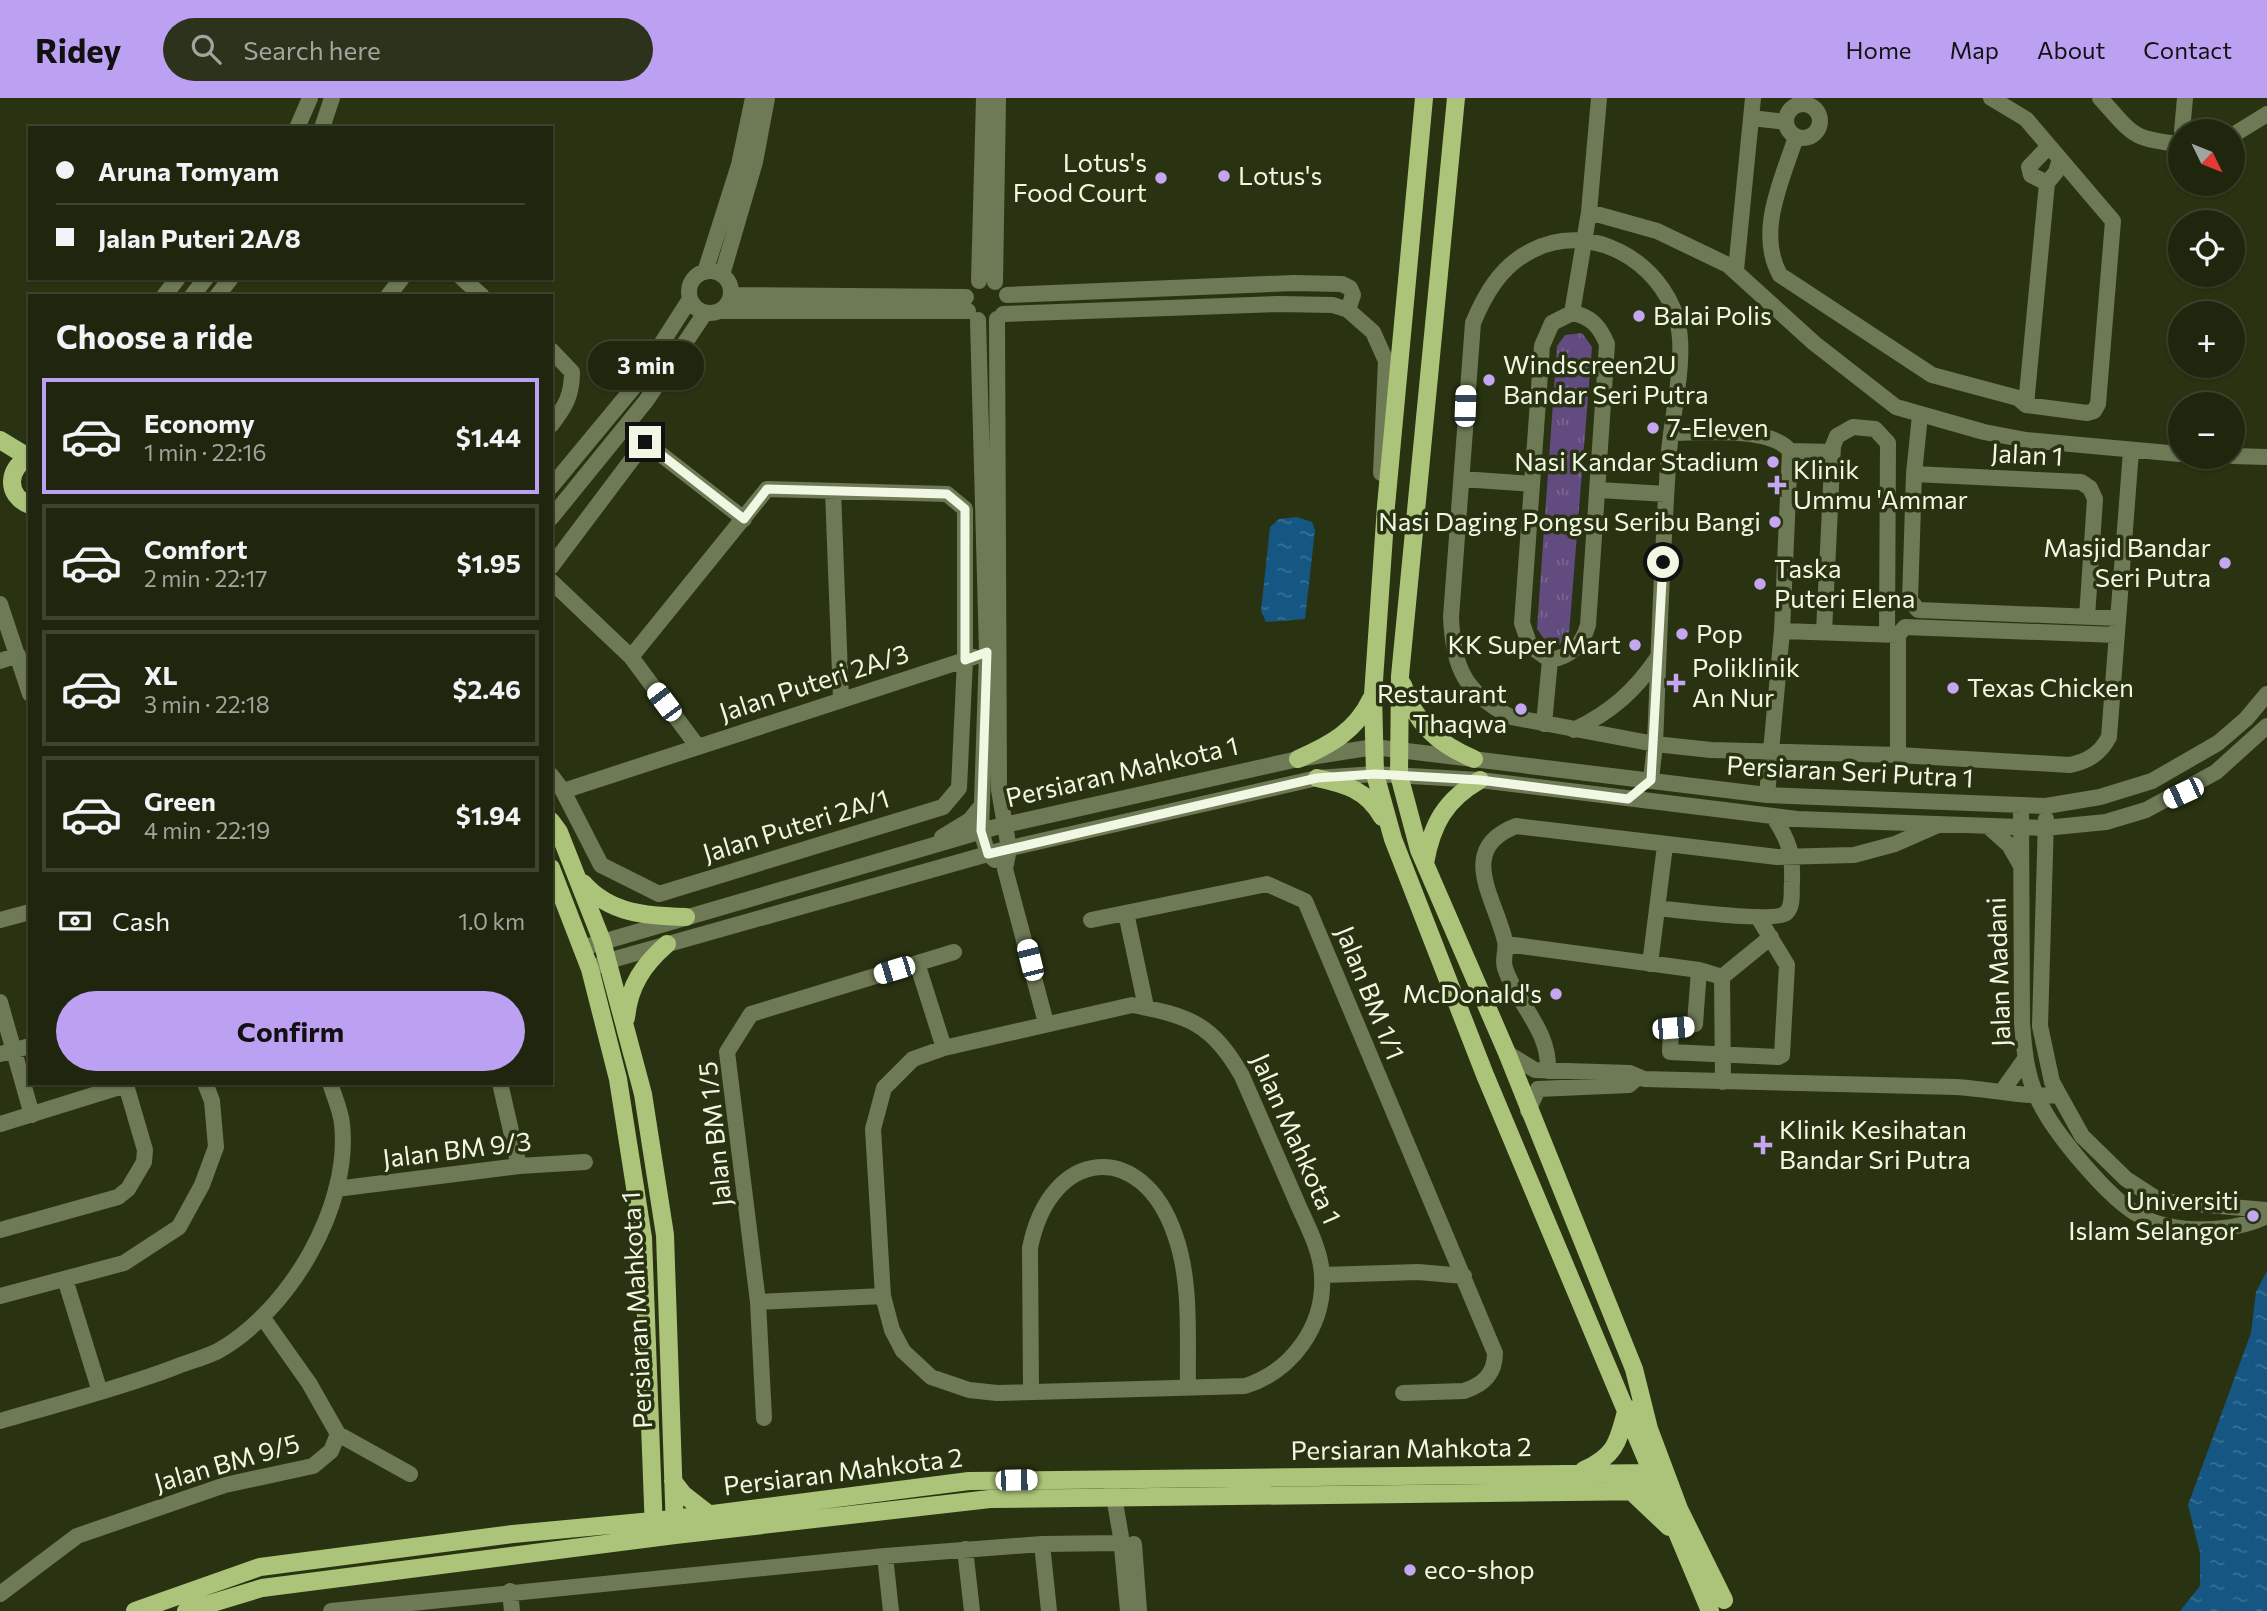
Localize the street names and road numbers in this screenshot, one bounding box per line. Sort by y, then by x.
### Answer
street label: Jalan 1 [1990,436,2064,471]
street label: Jalan Puteri 2A/3 [715,636,912,727]
street label: Persiaran Mahkota 1 [1002,729,1241,812]
street label: Persiaran Seri Putra 1 [1726,749,1975,792]
street label: Jalan Puteri 2A/1 [699,781,893,868]
street label: Jalan Madani [1979,897,2016,1047]
street label: Jalan BM 1/1 [1330,921,1412,1064]
street label: Jalan Mahkota 1 [1246,1048,1349,1229]
street label: Jalan BM 1/5 [690,1060,737,1208]
street label: Jalan BM 9/3 [381,1124,533,1173]
street label: Persiaran Mahkota 1 [614,1191,657,1430]
street label: Jalan BM 9/5 [150,1426,303,1497]
street label: Persiaran Mahkota 2 [1290,1430,1532,1465]
street label: Persiaran Mahkota 2 [721,1440,964,1501]

